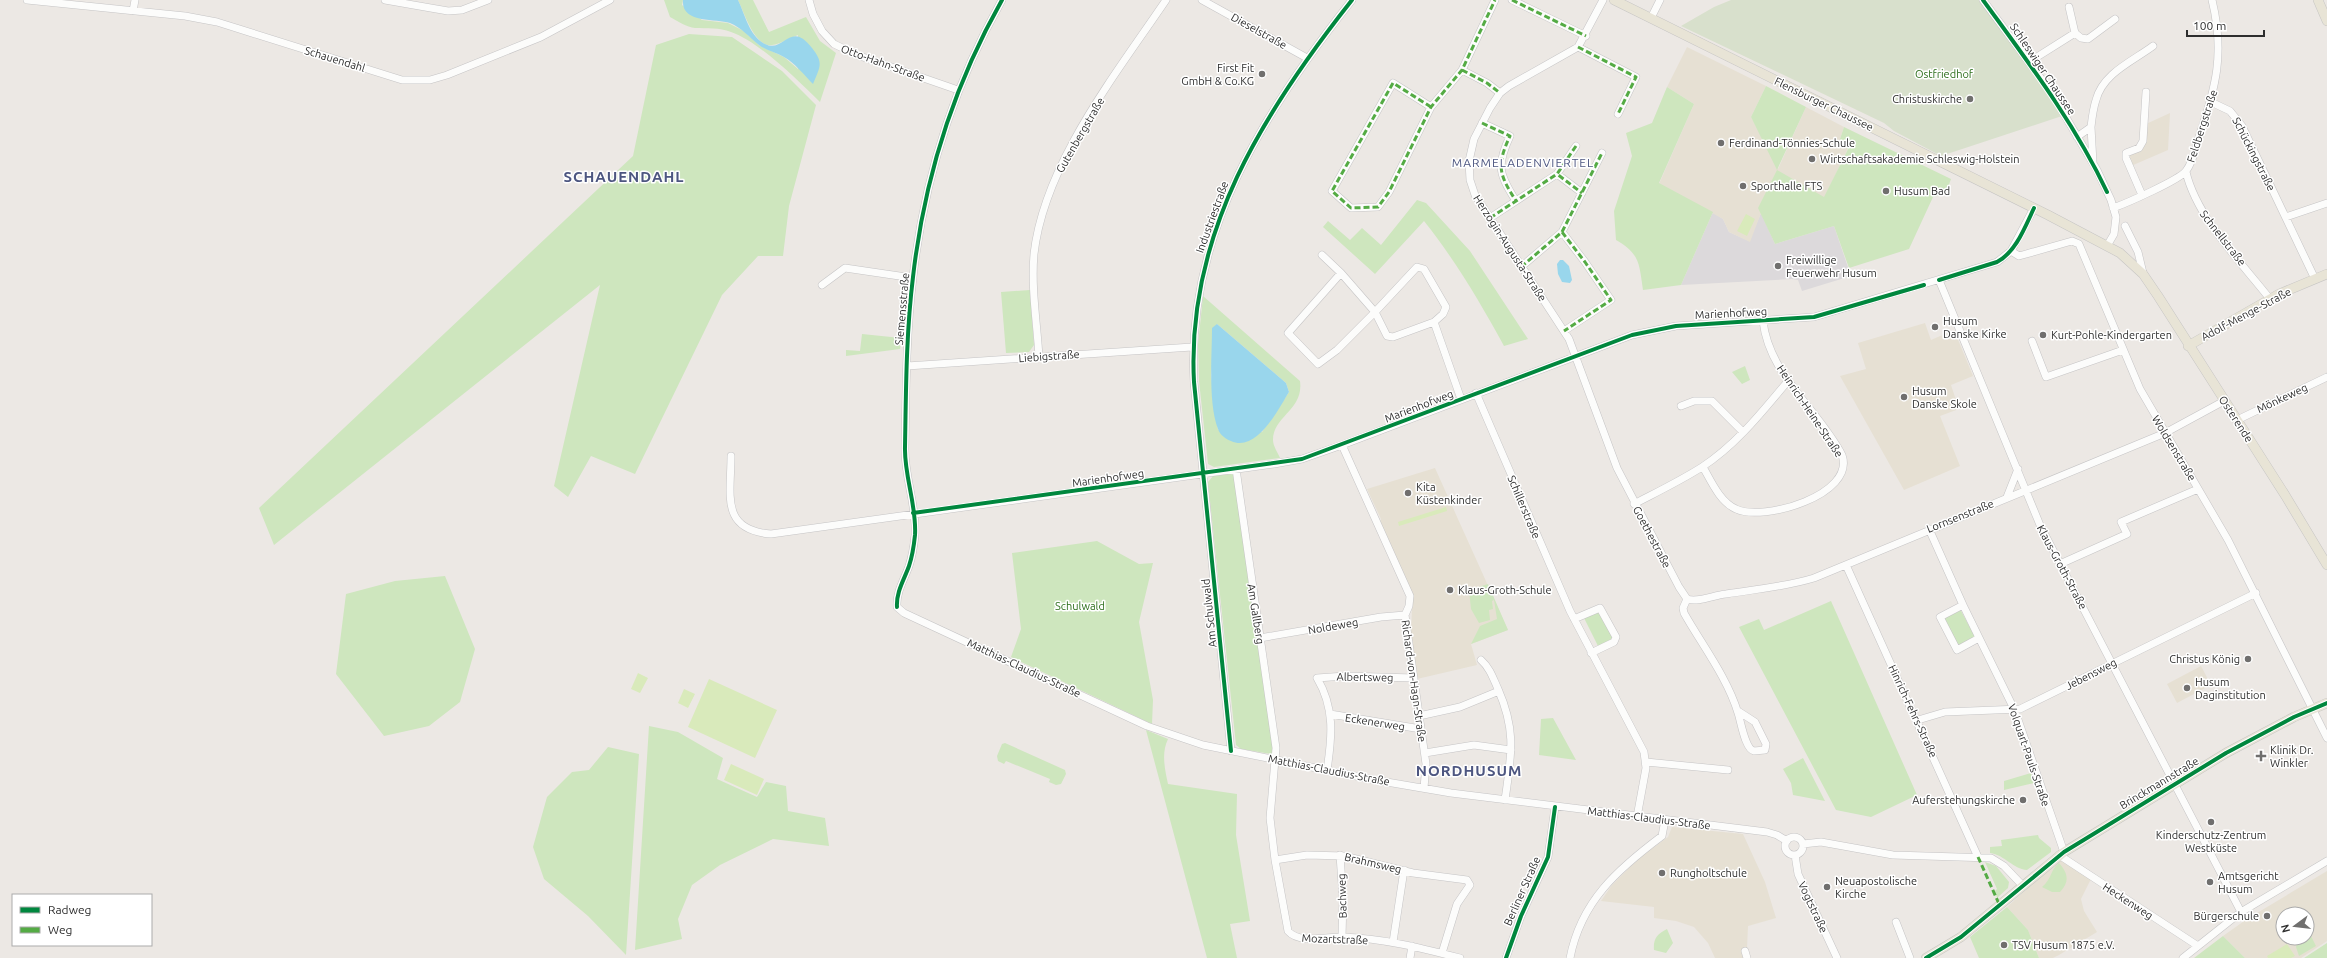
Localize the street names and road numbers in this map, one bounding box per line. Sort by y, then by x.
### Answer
street label: Dieselstraße [1229,11,1289,51]
street label: Schleswiger Chaussee [2008,21,2078,117]
street label: Otto-Hahn-Straße [839,42,927,84]
street label: Schauendahl [303,44,367,74]
street label: Flensburger Chaussee [1773,75,1875,133]
street label: Feldbergstraße [2185,88,2219,164]
street label: Gutenbergstraße [1054,95,1106,175]
street label: Schückingstraße [2230,115,2278,193]
street label: Industriestraße [1193,180,1231,254]
street label: Herzogin-Augusta-Straße [1471,193,1549,303]
street label: Schnellstraße [2198,208,2248,268]
street label: Siemensstraße [893,272,911,346]
street label: Adolf-Menge-Straße [2199,285,2293,343]
street label: Marienhofweg [1695,305,1767,321]
street label: Liebigstraße [1018,348,1080,364]
street label: Heinrich-Heine-Straße [1775,363,1845,459]
street label: Mönkeweg [2255,381,2309,415]
street label: Marienhofweg [1383,387,1455,425]
street label: Osterende [2217,394,2255,444]
street label: Woldsenstraße [2150,413,2198,483]
street label: Marienhofweg [1071,467,1145,489]
street label: Schillerstraße [1505,474,1543,540]
street label: Lornsenstraße [1925,497,1995,535]
street label: Goethestraße [1631,504,1673,570]
street label: Klaus-Groth-Straße [2035,523,2089,611]
street label: Am Schulwald [1199,578,1219,648]
street label: Am Gallberg [1245,583,1267,645]
street label: Noldeweg [1307,616,1359,636]
street label: Richard-von-Hagn-Straße [1399,619,1429,743]
street label: Matthias-Claudius-Straße [965,636,1083,700]
street label: Jebensweg [2063,656,2119,692]
street label: Hinrich-Fehrs-Straße [1886,663,1940,759]
street label: Albertsweg [1337,671,1393,683]
street label: Volquart-Pauls-Straße [2006,702,2052,808]
street label: Eckenerweg [1344,711,1406,733]
street label: Matthias-Claudius-Straße [1267,752,1391,788]
street label: Brinckmannstraße [2117,755,2201,811]
street label: Matthias-Claudius-Straße [1587,804,1711,832]
street label: Brahmsweg [1343,851,1403,875]
street label: Berliner Straße [1501,855,1543,927]
street label: Bachweg [1335,873,1349,919]
street label: Vogtstraße [1796,879,1830,935]
street label: Heckenweg [2101,880,2155,922]
street label: Mozartstraße [1301,932,1369,946]

